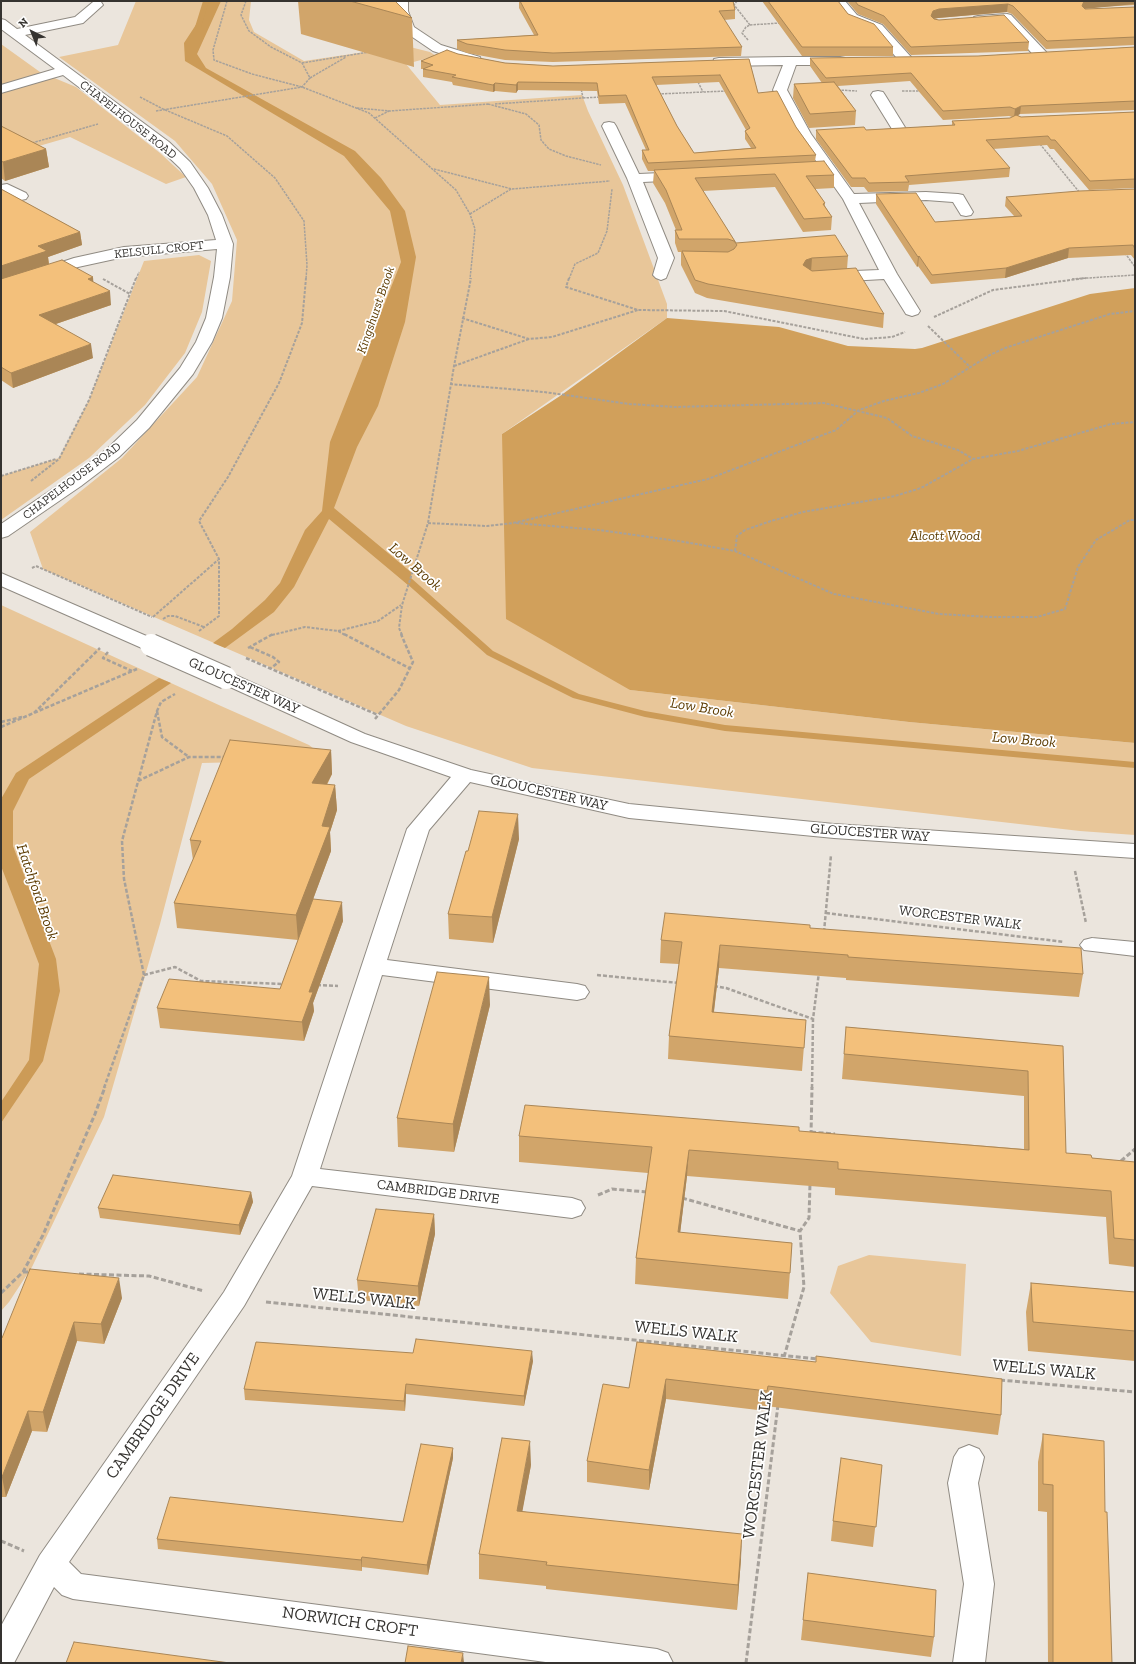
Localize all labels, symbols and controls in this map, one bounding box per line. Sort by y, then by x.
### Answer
north arrow [12,12,52,52]
text: N [16,15,31,30]
street label: CHAPELHOUSE ROAD [77,78,179,162]
street label: KELSULL CROFT [114,238,204,262]
water label: Kingshurst Brook [354,264,398,356]
street label: CHAPELHOUSE ROAD [20,439,124,523]
park label: Alcott Wood [910,528,980,544]
water label: Low Brook [385,539,445,595]
street label: GLOUCESTER WAY [186,654,302,718]
water label: Low Brook [669,694,735,722]
water label: Low Brook [991,728,1057,752]
street label: GLOUCESTER WAY [489,771,609,815]
street label: GLOUCESTER WAY [810,820,930,846]
water label: Hatchford Brook [12,842,62,942]
street label: WORCESTER WALK [898,902,1022,934]
street label: CAMBRIDGE DRIVE [376,1176,500,1208]
street label: WELLS WALK [312,1283,416,1315]
street label: WELLS WALK [634,1316,738,1348]
street label: CAMBRIDGE DRIVE [102,1349,204,1483]
street label: WELLS WALK [992,1355,1096,1385]
street label: WORCESTER WALK [739,1390,777,1540]
street label: NORWICH CROFT [281,1602,419,1642]

